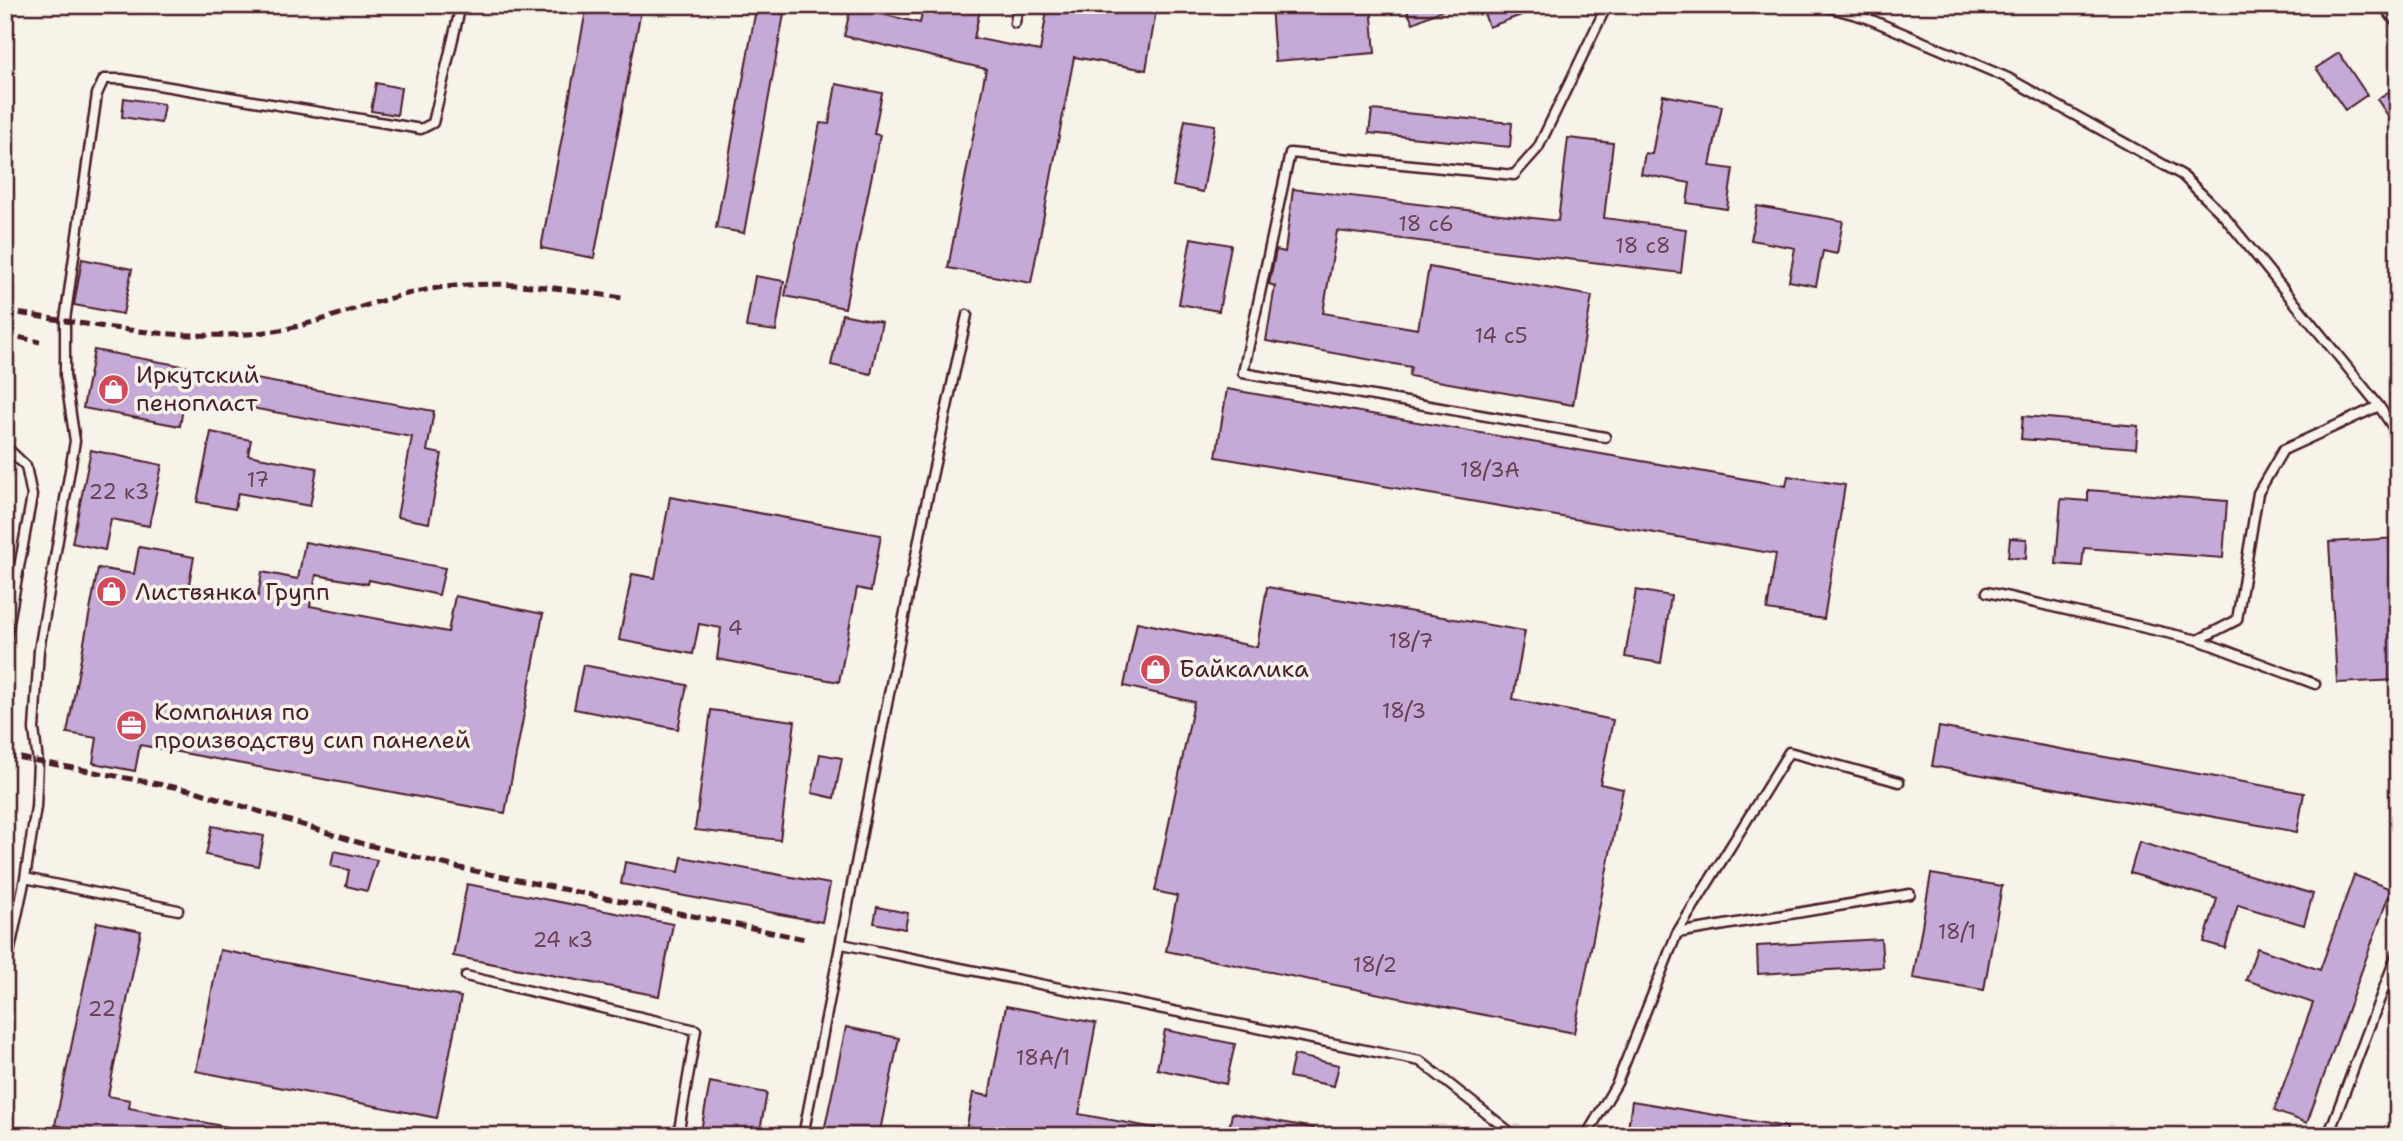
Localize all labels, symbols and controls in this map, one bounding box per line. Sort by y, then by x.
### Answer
house number: 18 с6 [1398,210,1454,238]
house number: 18 с8 [1615,232,1671,260]
house number: 14 с5 [1474,322,1528,350]
place label: Иркутский пенопласт [136,359,259,419]
shop icon: Иркутский пенопласт [96,372,130,406]
house number: 18/3А [1460,456,1520,484]
house number: 17 [247,466,269,494]
house number: 22 к3 [89,478,149,506]
shop icon: Листвянка Групп [95,575,129,609]
place label: Листвянка Групп [135,576,330,608]
house number: 4 [728,614,742,642]
house number: 18/7 [1389,627,1433,655]
shop icon: Байкалика [1139,652,1173,686]
place label: Байкалика [1179,653,1309,685]
place label: Компания по производству сип панелей [154,696,471,756]
house number: 18/3 [1382,697,1426,725]
office icon: Компания по производству сип панелей [114,709,148,743]
house number: 18/1 [1938,918,1976,946]
house number: 24 к3 [533,926,593,954]
house number: 18/2 [1353,951,1397,979]
house number: 22 [88,995,116,1023]
house number: 18А/1 [1016,1044,1070,1072]

